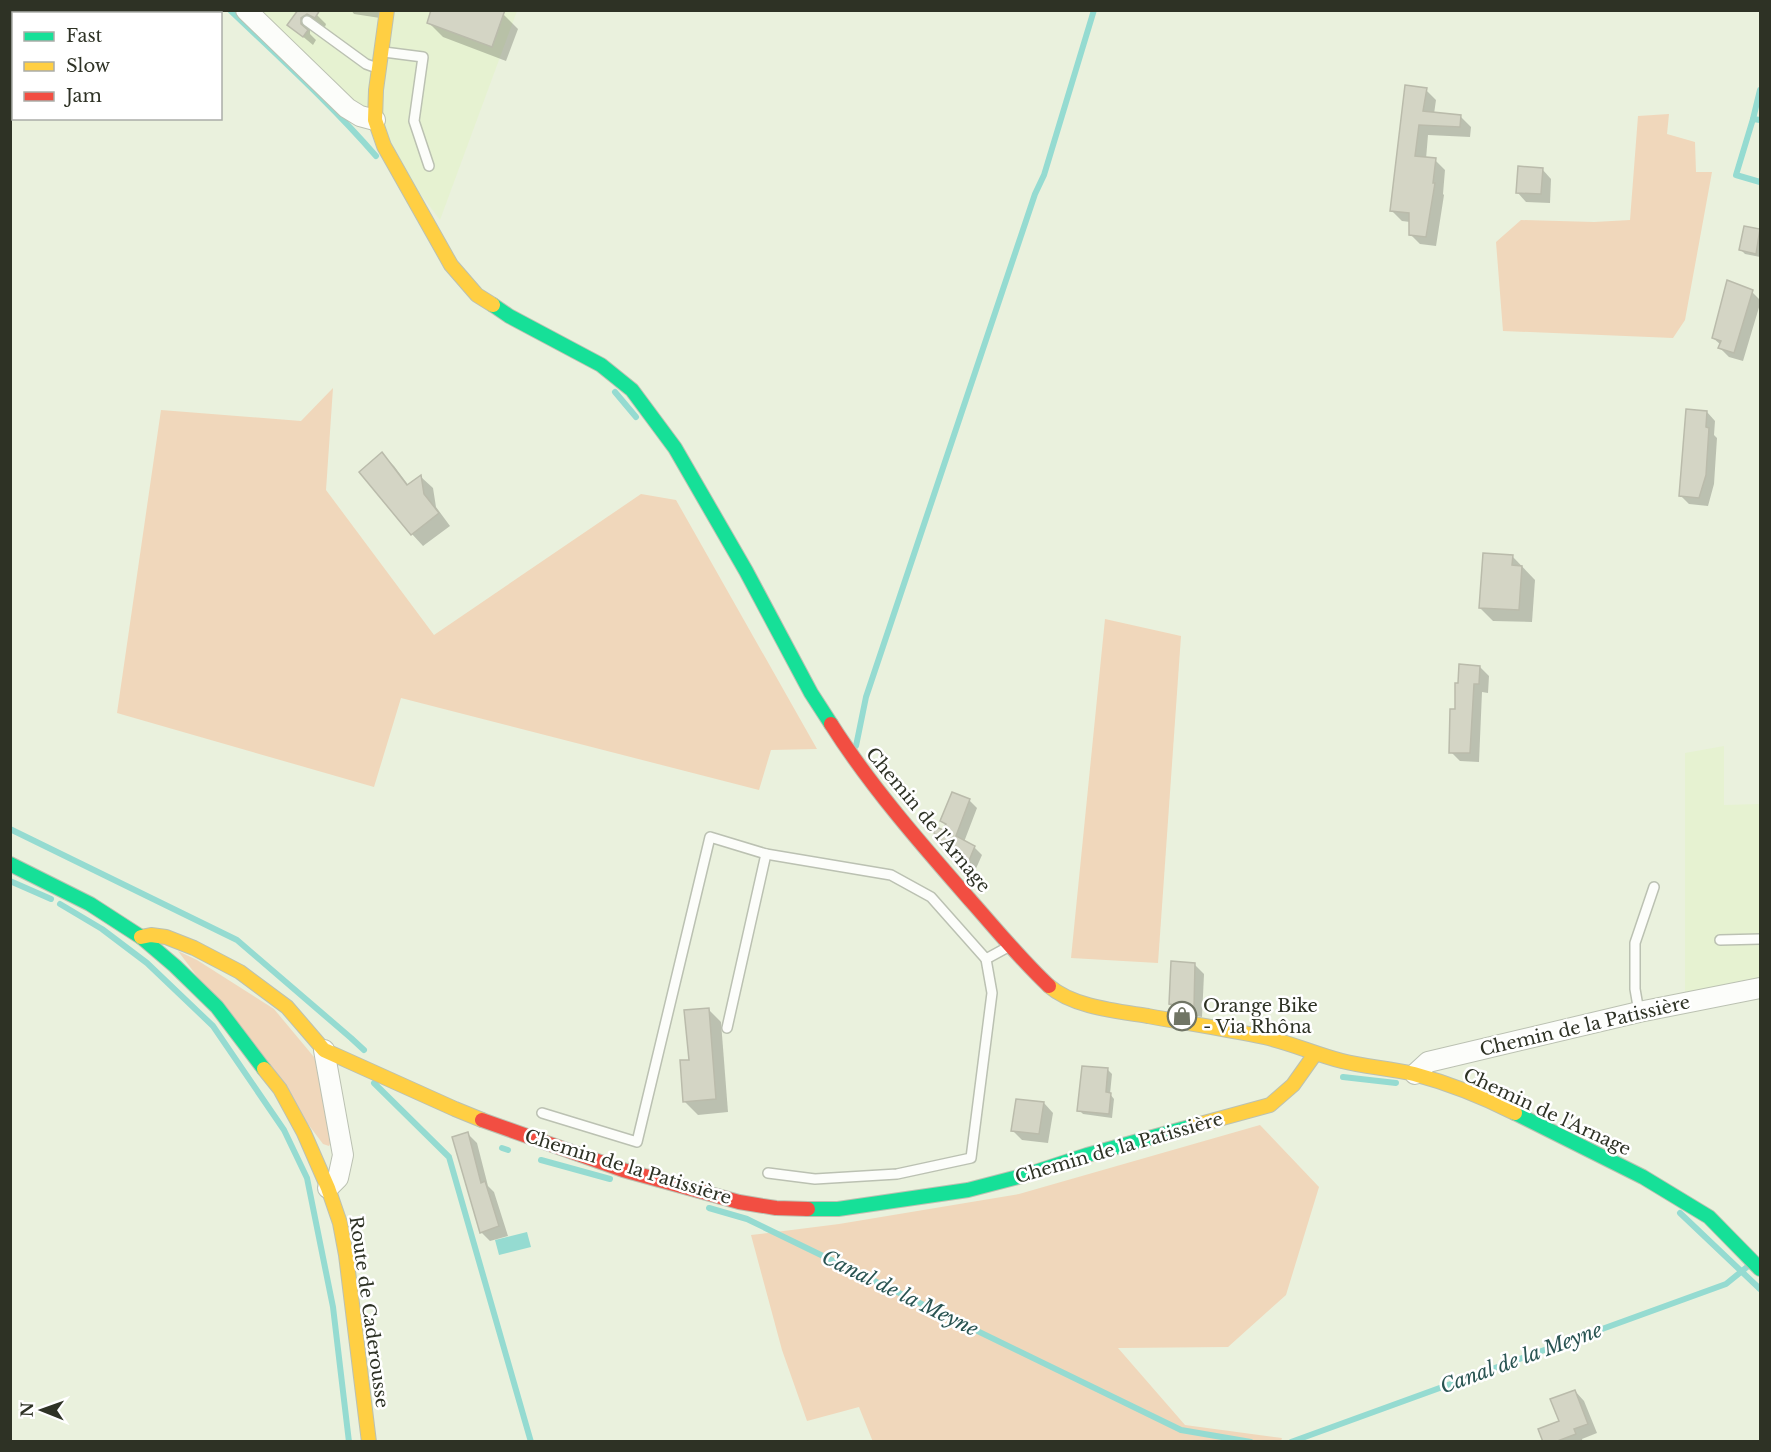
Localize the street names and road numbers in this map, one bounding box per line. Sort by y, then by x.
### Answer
street label: Chemin de l'Arnage [861,743,995,897]
street label: Chemin de la Patissière [1478,991,1692,1061]
street label: Chemin de l'Arnage [1460,1064,1634,1160]
street label: Chemin de la Patissière [1013,1108,1225,1188]
street label: Chemin de la Patissière [522,1125,734,1209]
street label: Route de Caderousse [345,1215,393,1409]

